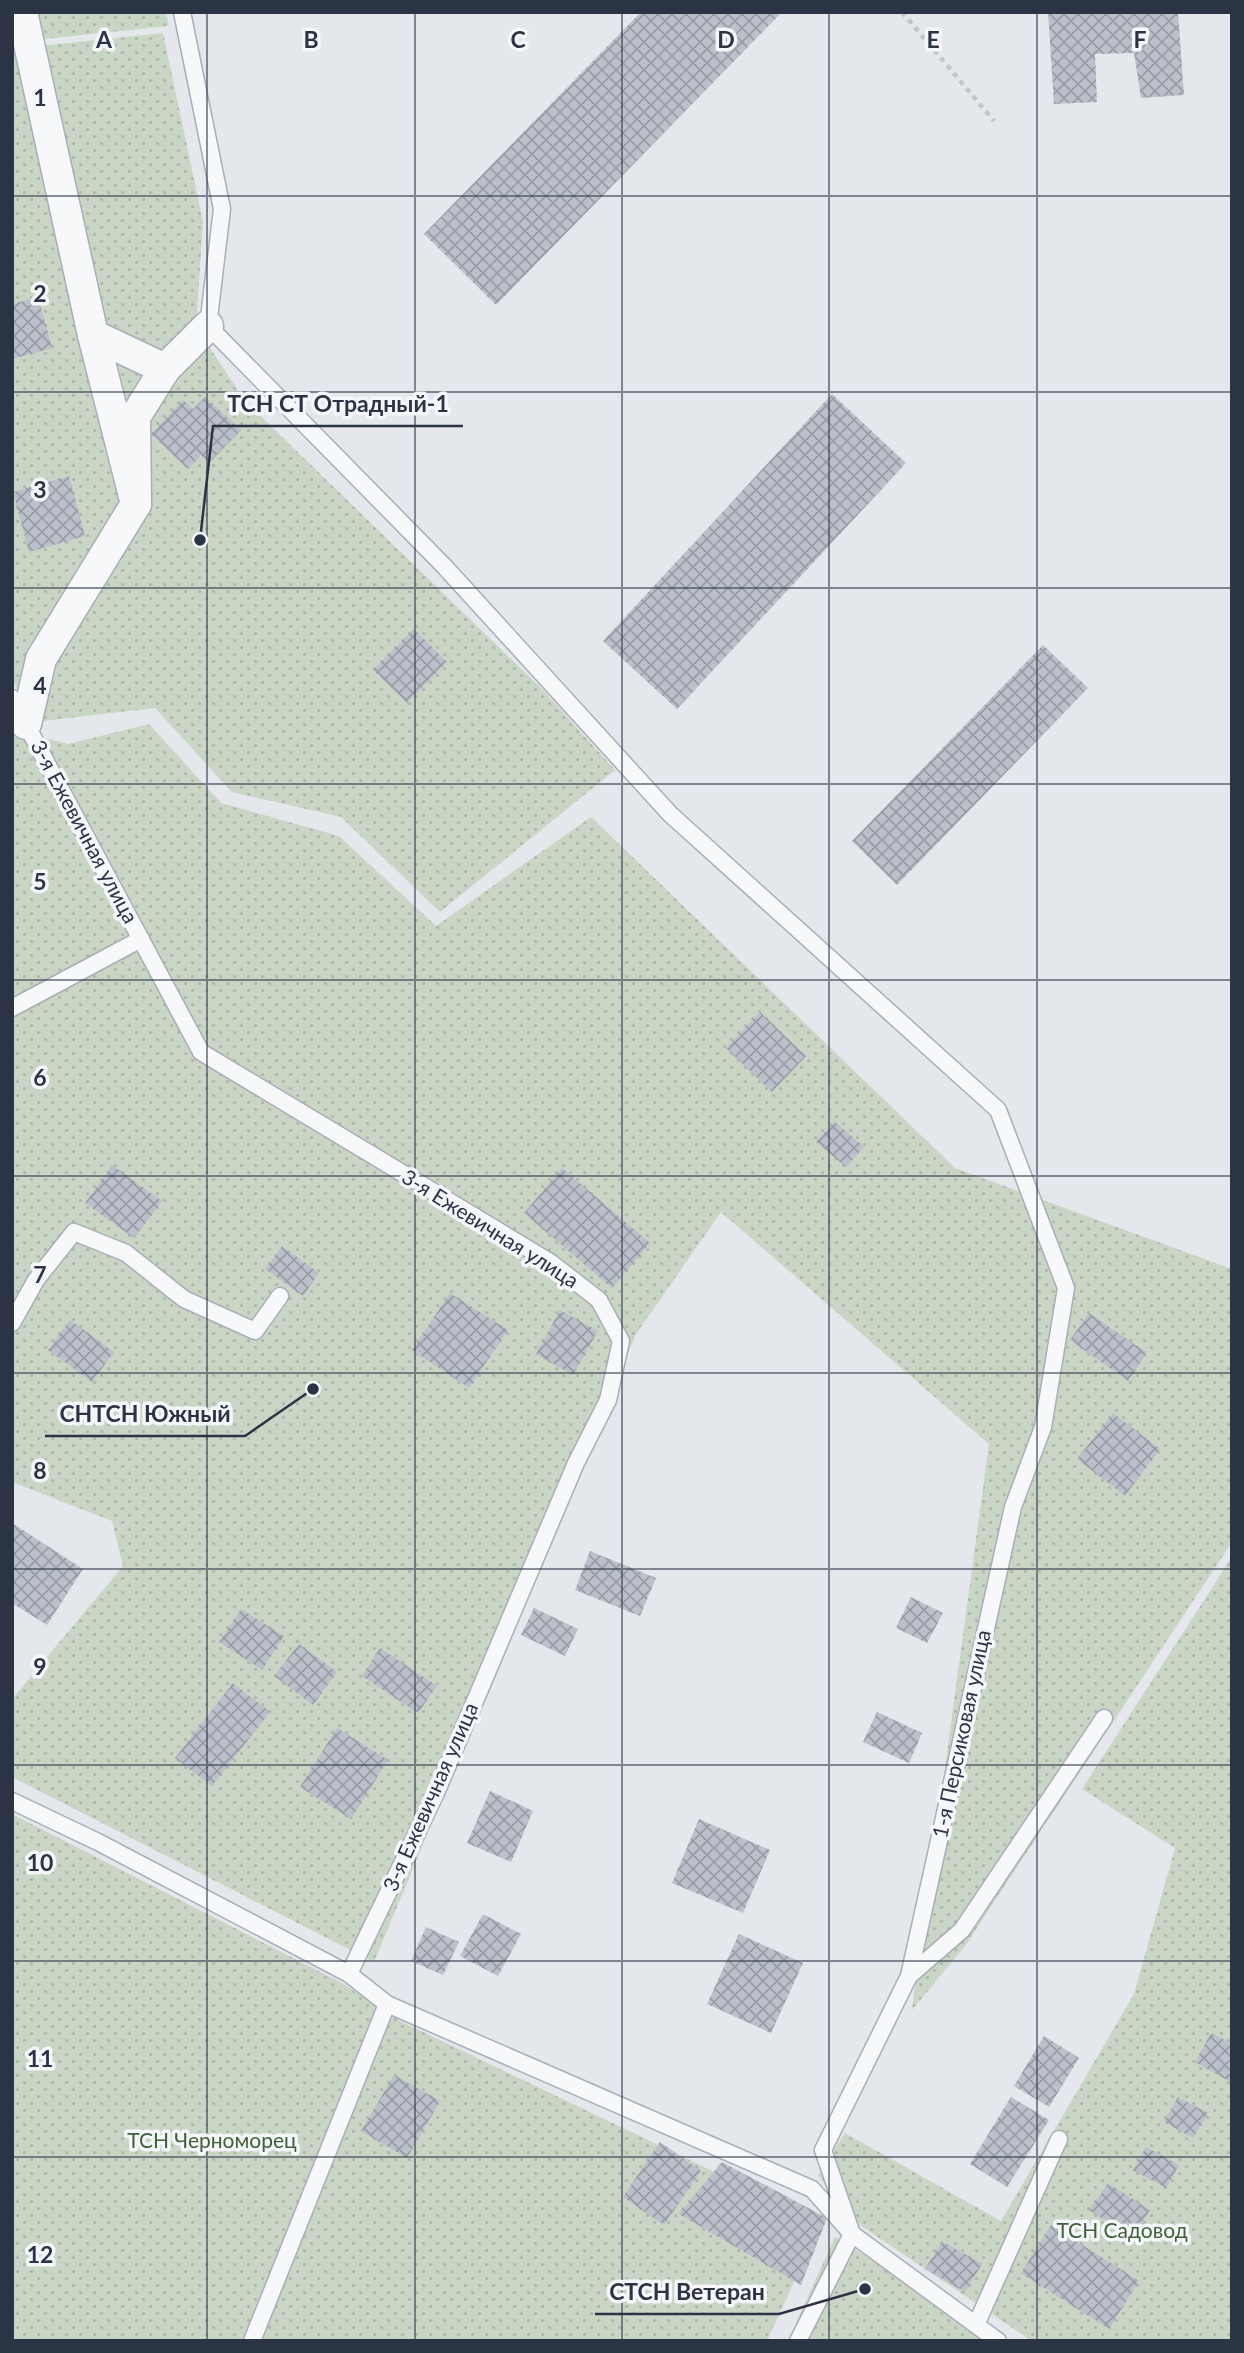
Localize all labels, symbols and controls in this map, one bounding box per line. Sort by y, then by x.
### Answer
text: A [95,25,113,53]
text: B [303,25,319,53]
text: C [510,25,526,53]
text: D [717,25,735,53]
text: E [926,25,940,53]
text: F [1133,25,1147,53]
text: 1 [33,83,47,111]
text: 2 [33,279,47,307]
callout: ТСН СТ Отрадный-1 [213,382,463,426]
text: ТСН СТ Отрадный-1 [227,389,449,417]
text: 3 [33,475,47,503]
text: 4 [33,671,47,699]
street label: 3-я Ежевичная улица [26,735,144,927]
text: 5 [33,867,47,895]
text: 6 [33,1063,47,1091]
street label: 3-я Ежевичная улица [398,1163,584,1292]
text: 7 [33,1260,47,1288]
callout: СНТСН Южный [45,1392,245,1436]
text: СНТСН Южный [59,1399,231,1427]
text: 8 [33,1456,47,1484]
street label: 1-я Персиковая улица [926,1627,995,1840]
text: 9 [33,1652,47,1680]
street label: 3-я Ежевичная улица [377,1698,482,1895]
text: 10 [27,1848,53,1876]
text: 11 [27,2044,53,2072]
park label: ТСН Черноморец [127,2127,297,2152]
park label: ТСН Садовод [1056,2217,1188,2242]
text: 12 [27,2240,53,2268]
callout: СТСН Ветеран [595,2270,779,2314]
text: СТСН Ветеран [609,2277,765,2305]

